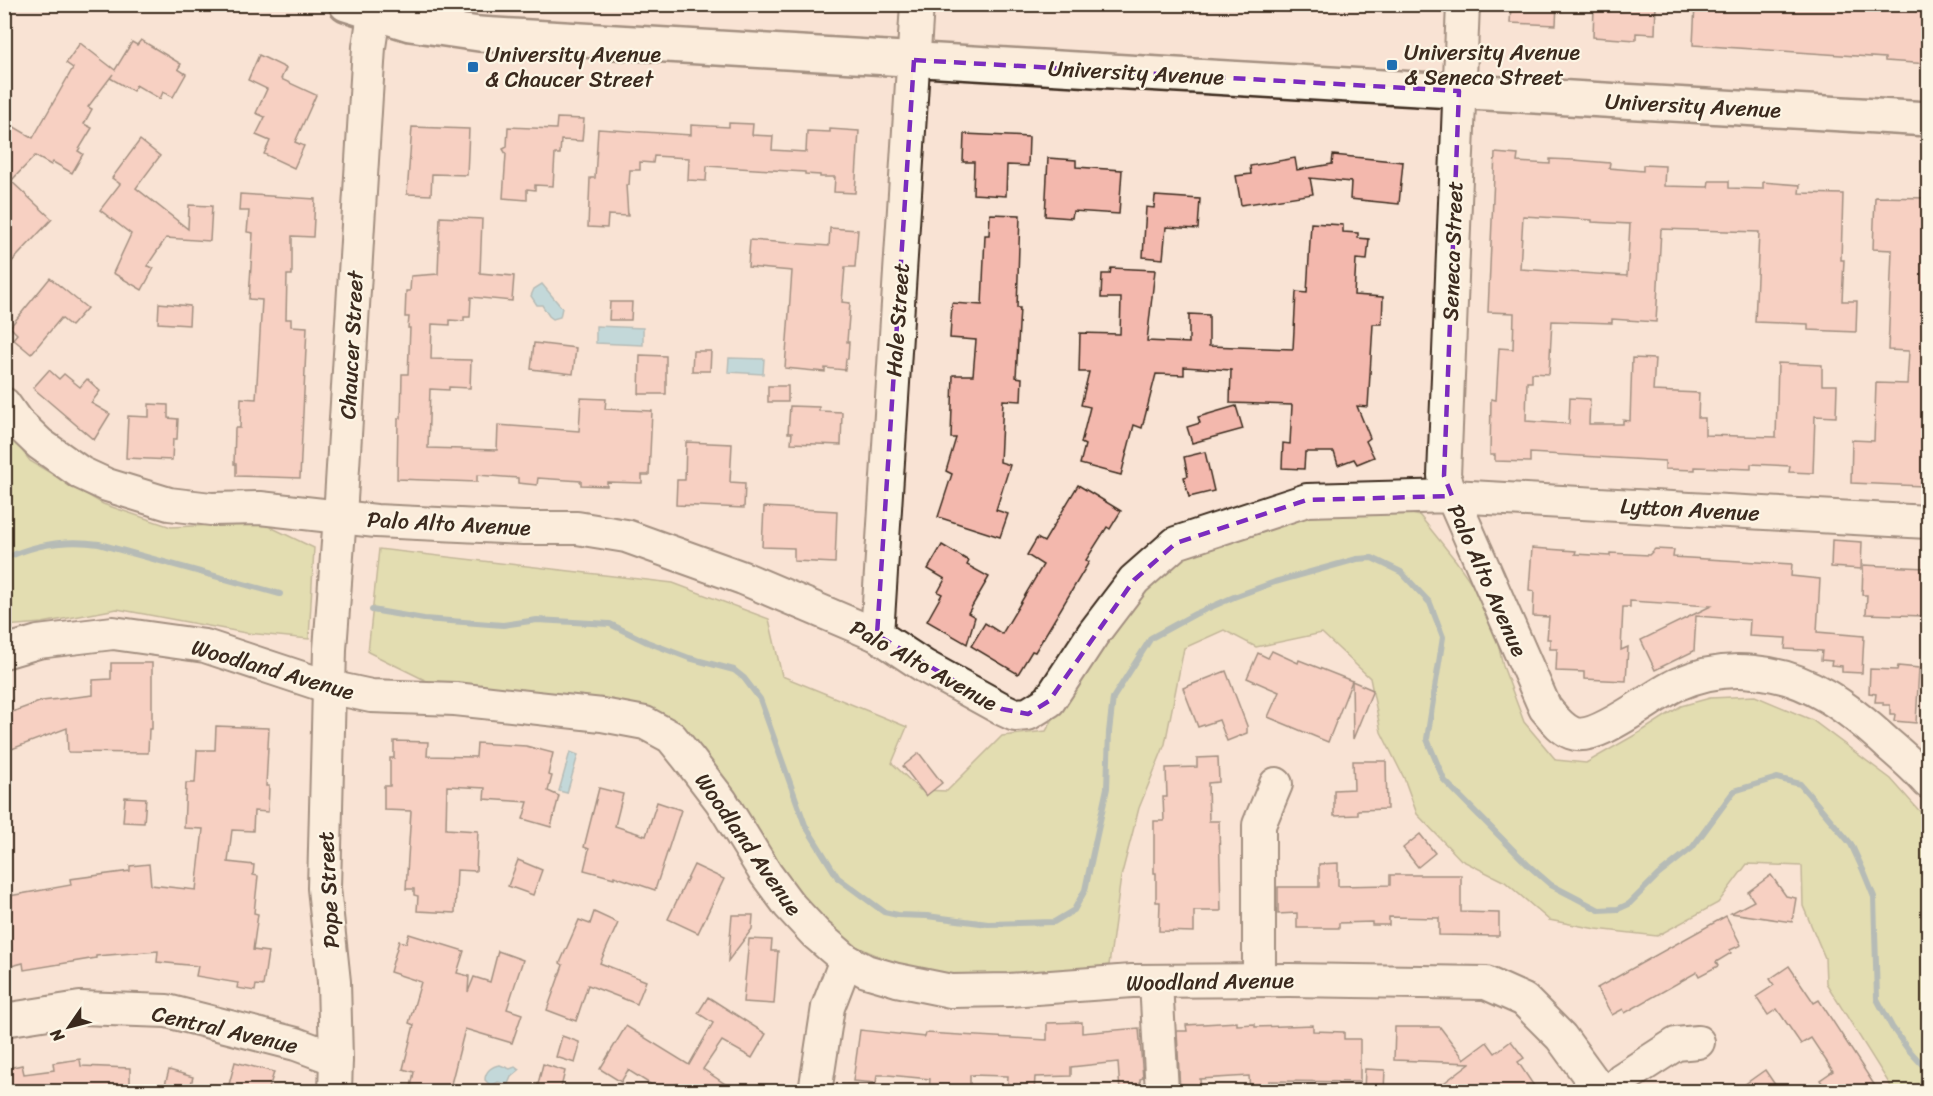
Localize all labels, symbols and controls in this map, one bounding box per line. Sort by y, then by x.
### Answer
place label: University Avenue & Seneca Street [1404,33,1580,97]
place label: University Avenue & Chaucer Street [485,35,661,99]
street label: University Avenue [1047,48,1225,97]
marker: University Avenue & Seneca Street [1385,58,1399,72]
marker: University Avenue & Chaucer Street [466,60,480,74]
street label: University Avenue [1604,81,1782,130]
street label: Seneca Street [1431,180,1474,322]
street label: Hale Street [874,261,921,378]
street label: Chaucer Street [328,269,375,420]
street label: Lytton Avenue [1619,486,1761,533]
street label: Palo Alto Avenue [1436,497,1539,663]
street label: Palo Alto Avenue [366,500,532,547]
street label: Palo Alto Avenue [843,609,1005,722]
street label: Woodland Avenue [187,628,359,711]
street label: Woodland Avenue [684,764,813,925]
street label: Pope Street [306,830,351,949]
street label: Woodland Avenue [1126,961,1295,1002]
street label: Central Avenue [148,994,302,1065]
north arrow [39,997,99,1057]
text: N [42,1022,73,1049]

